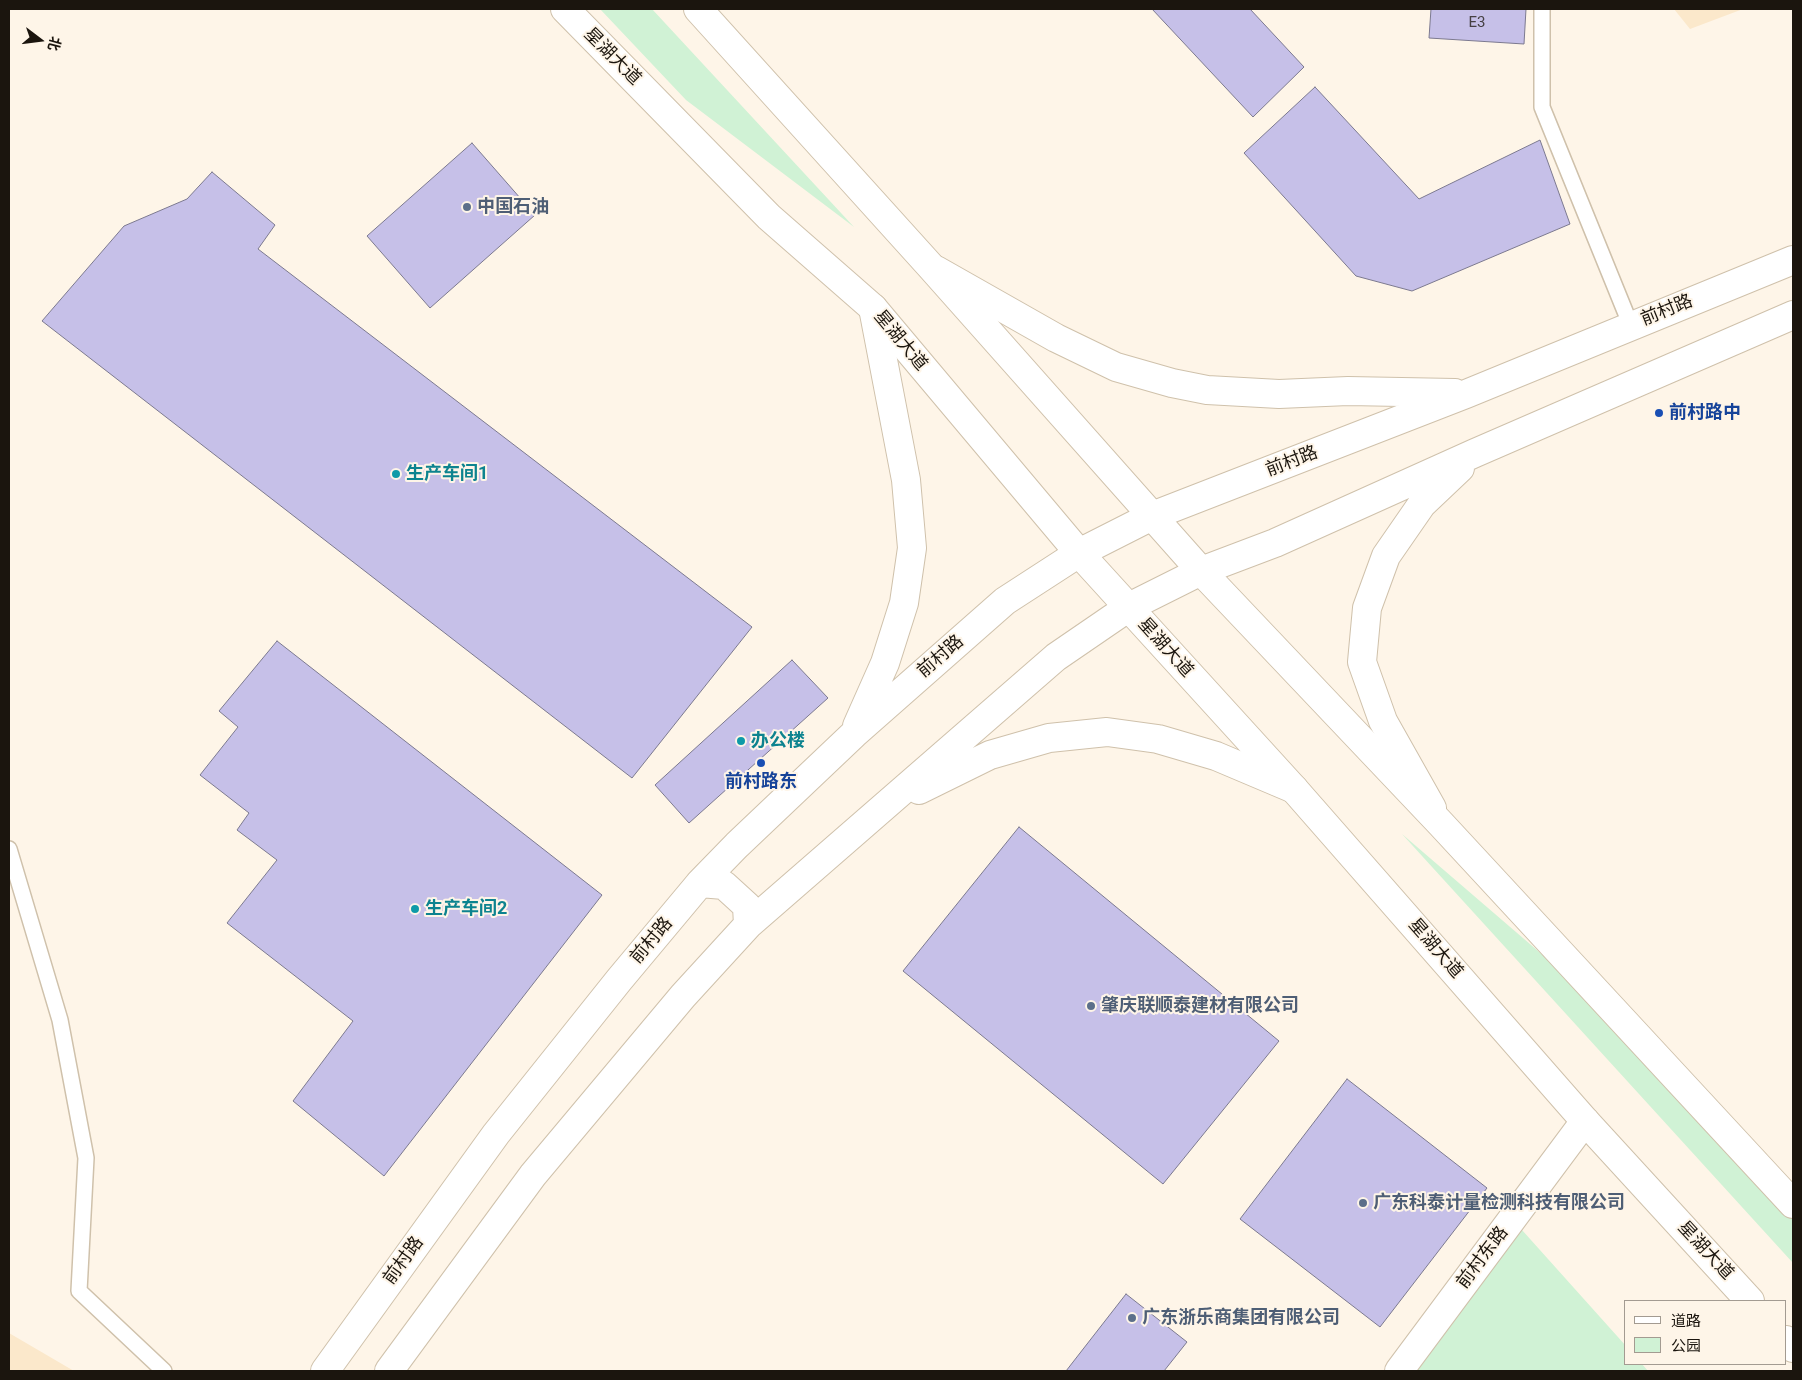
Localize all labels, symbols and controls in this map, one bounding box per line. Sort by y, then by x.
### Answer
house number: E3 [1469,14,1485,32]
north arrow [15,15,65,65]
street label: 星湖大道 [579,24,645,90]
text: 北 [45,35,64,53]
place label: 中国石油 [477,196,549,218]
marker: 中国石油 [461,201,473,213]
street label: 前村路 [1638,291,1696,331]
street label: 星湖大道 [869,306,931,376]
place label: 前村路中 [1669,402,1741,424]
marker: 前村路中 [1653,407,1665,419]
street label: 前村路 [1263,442,1321,482]
place label: 生产车间1 [406,463,488,485]
marker: 生产车间1 [390,468,402,480]
street label: 星湖大道 [1133,614,1197,682]
street label: 前村路 [914,631,968,683]
place label: 办公楼 [751,730,805,752]
marker: 办公楼 [735,735,747,747]
marker: 前村路东 [755,757,767,769]
place label: 前村路东 [725,771,797,793]
place label: 生产车间2 [425,898,507,920]
marker: 生产车间2 [409,903,421,915]
street label: 前村路 [626,913,678,969]
street label: 星湖大道 [1403,915,1467,983]
place label: 肇庆联顺泰建材有限公司 [1101,995,1299,1017]
marker: 肇庆联顺泰建材有限公司 [1085,1000,1097,1012]
place label: 广东科泰计量检测科技有限公司 [1373,1192,1625,1214]
marker: 广东科泰计量检测科技有限公司 [1357,1197,1369,1209]
street label: 星湖大道 [1673,1217,1737,1285]
street label: 前村东路 [1453,1223,1513,1293]
street label: 前村路 [379,1233,429,1289]
legend [1624,1300,1787,1365]
place label: 广东浙乐商集团有限公司 [1142,1307,1340,1329]
marker: 广东浙乐商集团有限公司 [1126,1312,1138,1324]
text: 道路 [1671,1312,1701,1330]
text: 公园 [1671,1337,1701,1355]

